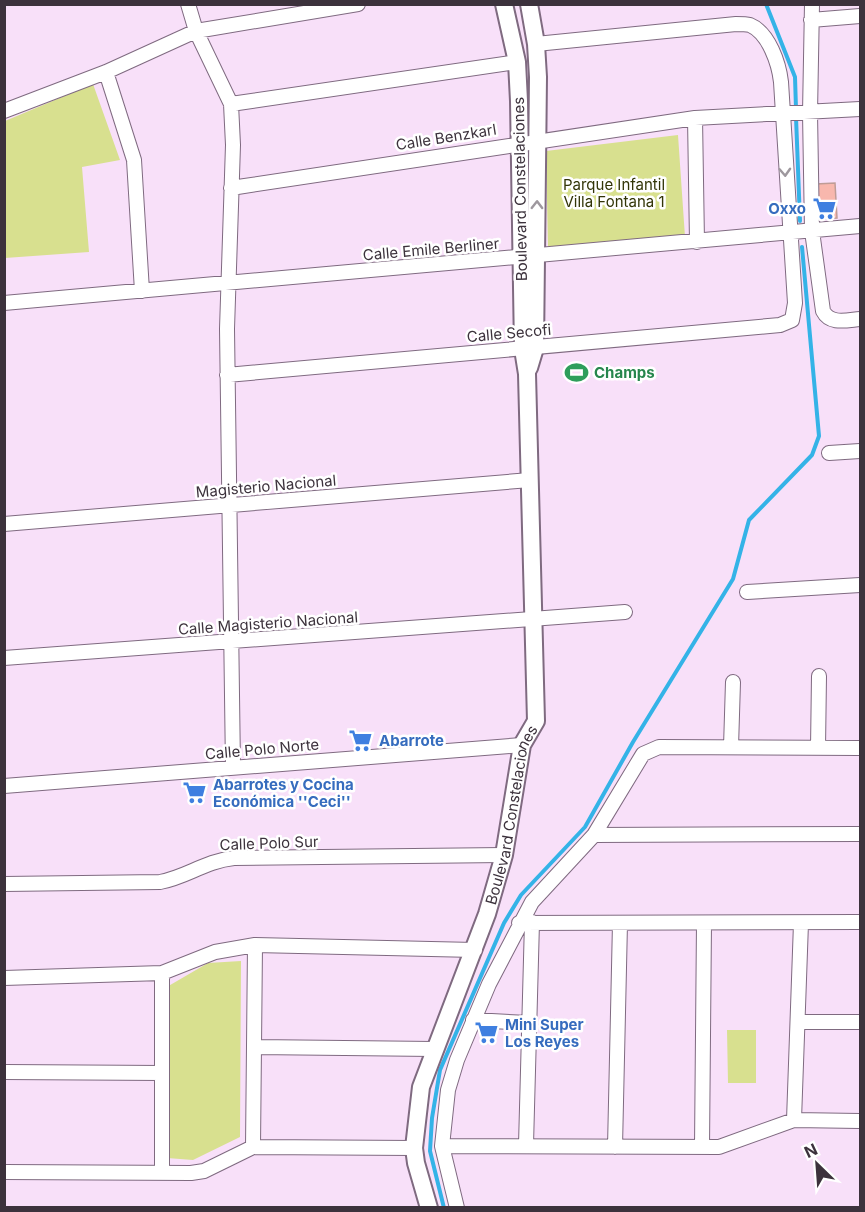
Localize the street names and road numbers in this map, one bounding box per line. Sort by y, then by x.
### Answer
street label: Boulevard Constelaciones [509,97,531,281]
street label: Calle Benzkarl [394,120,498,154]
street label: Calle Emile Berliner [362,234,500,264]
street label: Calle Secofi [466,320,552,346]
street label: Magisterio Nacional [195,470,337,502]
street label: Calle Magisterio Nacional [177,607,359,639]
street label: Boulevard Constelaciones [481,721,541,907]
street label: Calle Polo Norte [204,735,320,763]
street label: Calle Polo Sur [219,832,319,854]

